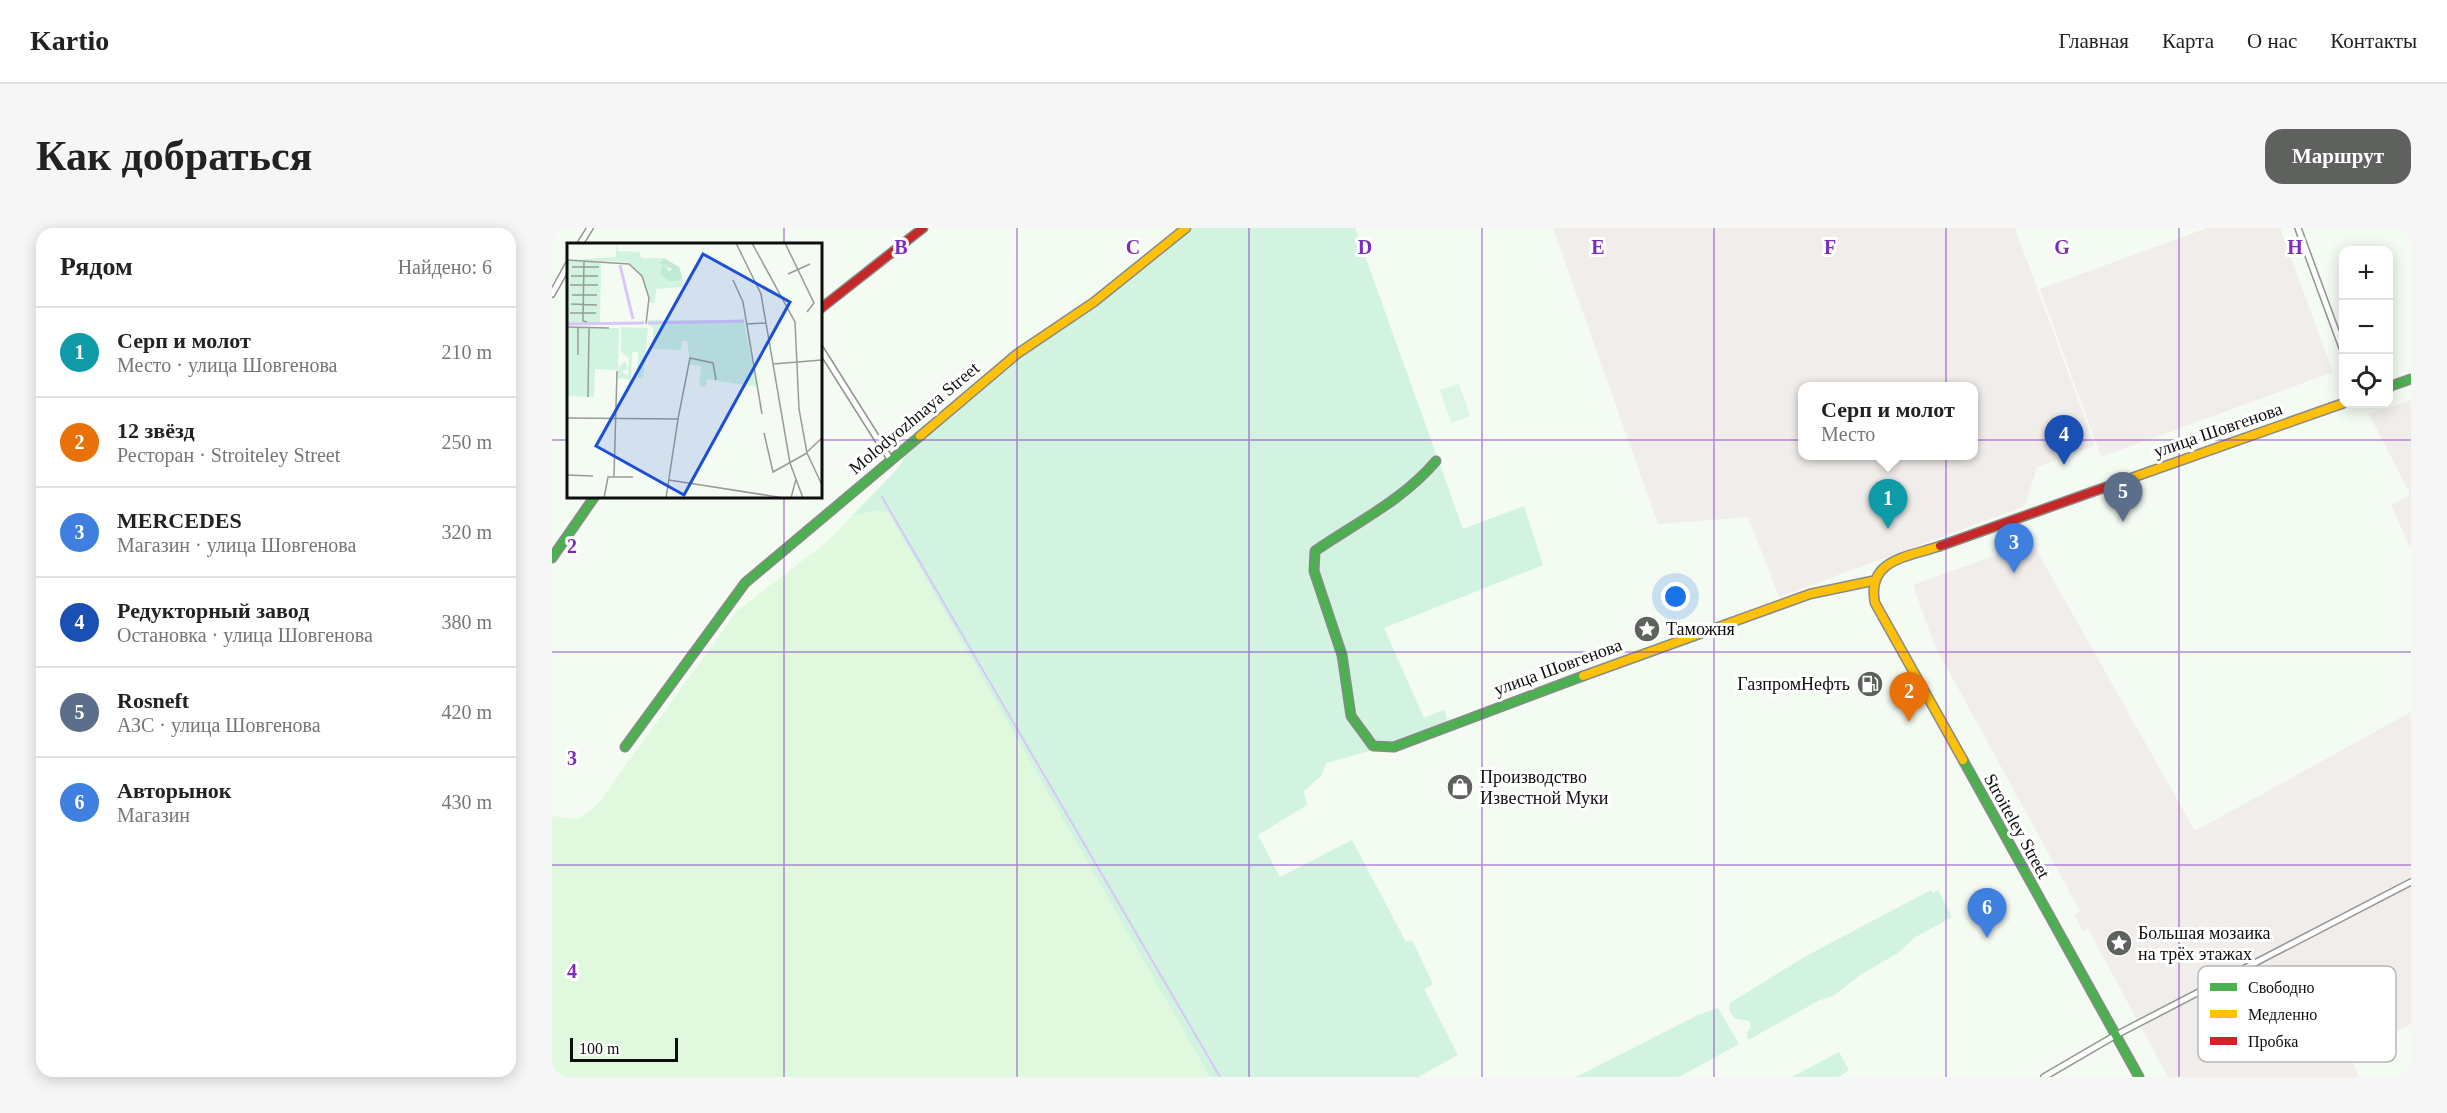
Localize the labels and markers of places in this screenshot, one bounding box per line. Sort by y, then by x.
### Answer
pin: 4 [2044,416,2084,465]
pin: 5 [2104,472,2142,522]
pin: 1 [1868,480,1908,529]
pin: 3 [1994,524,2034,573]
place icon: Таможня [1632,614,1662,644]
place label: Таможня [1666,619,1735,639]
fuel station icon: ГазпромНефть [1855,669,1885,699]
pin: 2 [1890,672,1928,722]
place label: ГазпромНефть [1737,674,1850,694]
place label: Производство Известной Муки [1480,767,1609,808]
shop icon: Производство Известной Муки [1445,772,1475,802]
pin: 6 [1968,888,2006,938]
place label: Большая мозаика на трёх этажах [2138,923,2271,964]
place icon: Большая мозаика на трёх этажах [2104,928,2134,958]

